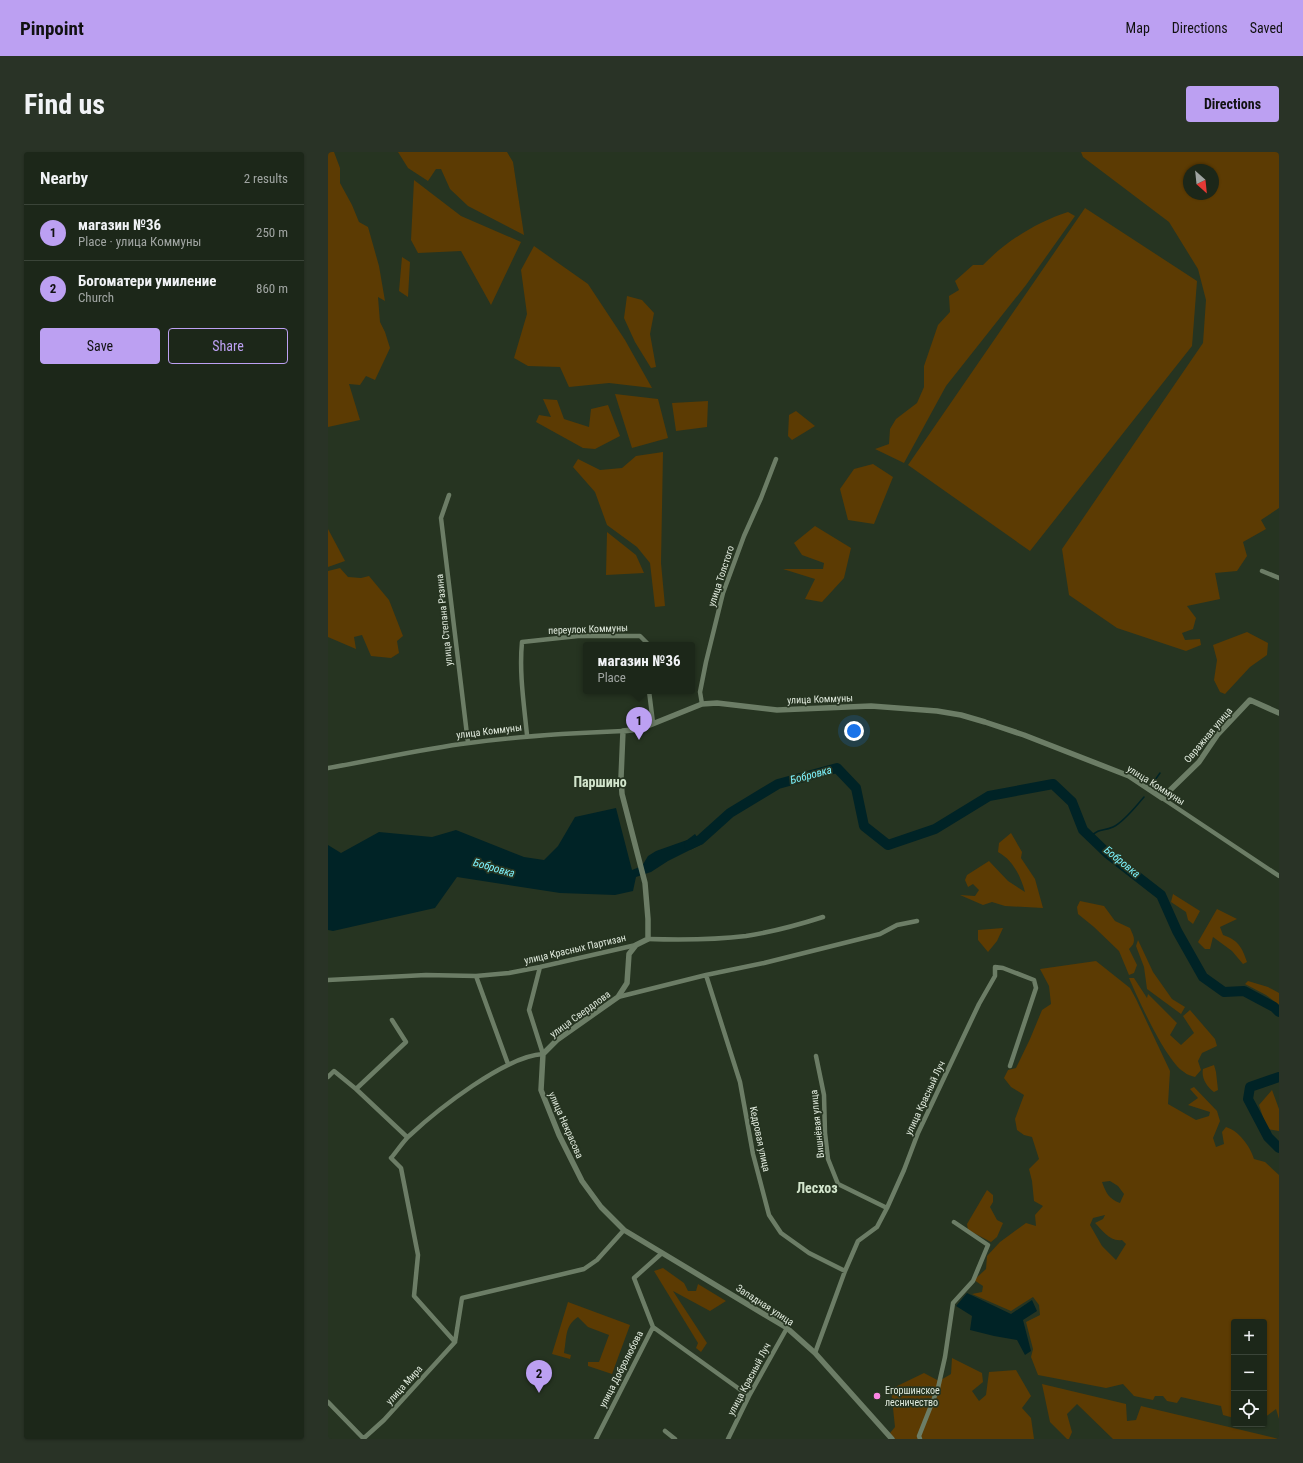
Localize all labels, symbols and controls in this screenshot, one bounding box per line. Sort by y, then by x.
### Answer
text: Pinpoint [20,17,84,40]
text: Map [1126,20,1150,36]
text: Directions [1172,20,1228,36]
text: Saved [1250,20,1283,36]
button: Directions [1186,86,1279,122]
text: Find us [24,88,105,121]
north arrow [1183,164,1219,200]
text: Nearby [40,168,88,188]
text: 2 results [244,171,288,186]
text: магазин №36 [78,216,161,234]
text: 1 [50,225,56,240]
text: 250 m [256,225,288,240]
text: Place · улица Коммуны [78,234,201,249]
text: Богоматери умиление [78,272,216,290]
text: 2 [50,281,56,296]
text: 860 m [256,281,288,296]
text: Church [78,290,114,305]
button: Save [40,328,160,364]
button: Share [168,328,288,364]
street label: улица Толстого [706,544,736,608]
street label: улица Степана Разина [434,573,454,667]
street label: переулок Коммуны [548,622,628,636]
popup [583,642,695,694]
text: магазин №36 [597,652,681,670]
text: Place [597,670,626,685]
street label: улица Коммуны [787,692,853,706]
street label: Овражная улица [1182,705,1234,765]
pin: 1 [626,707,652,740]
your location [844,721,864,741]
street label: улица Коммуны [456,722,522,740]
water label: Бобровка [789,763,833,787]
street label: улица Коммуны [1125,763,1187,807]
district label: Паршино [573,774,627,790]
water label: Бобровка [1101,844,1143,880]
water label: Бобровка [472,856,516,880]
street label: улица Красных Партизан [523,932,627,966]
street label: улица Свердлова [548,988,613,1040]
street label: улица Красный Луч [903,1059,947,1137]
street label: Вишнёвая улица [808,1089,826,1159]
street label: улица Некрасова [546,1090,586,1160]
street label: Кедровая улица [748,1105,772,1173]
district label: Лесхоз [796,1180,838,1196]
street label: Западная улица [734,1282,796,1328]
map controls [1231,1319,1267,1427]
button: + [1231,1319,1267,1355]
street label: улица Добролюбова [597,1329,645,1409]
street label: улица Красный Луч [725,1341,773,1417]
button: − [1231,1355,1267,1391]
pin: 2 [526,1360,552,1393]
street label: улица Мира [384,1363,425,1407]
place label: Егоршинское лесничество [885,1385,940,1408]
marker: Егоршинское лесничество [872,1391,882,1401]
button: locate [1231,1391,1267,1427]

